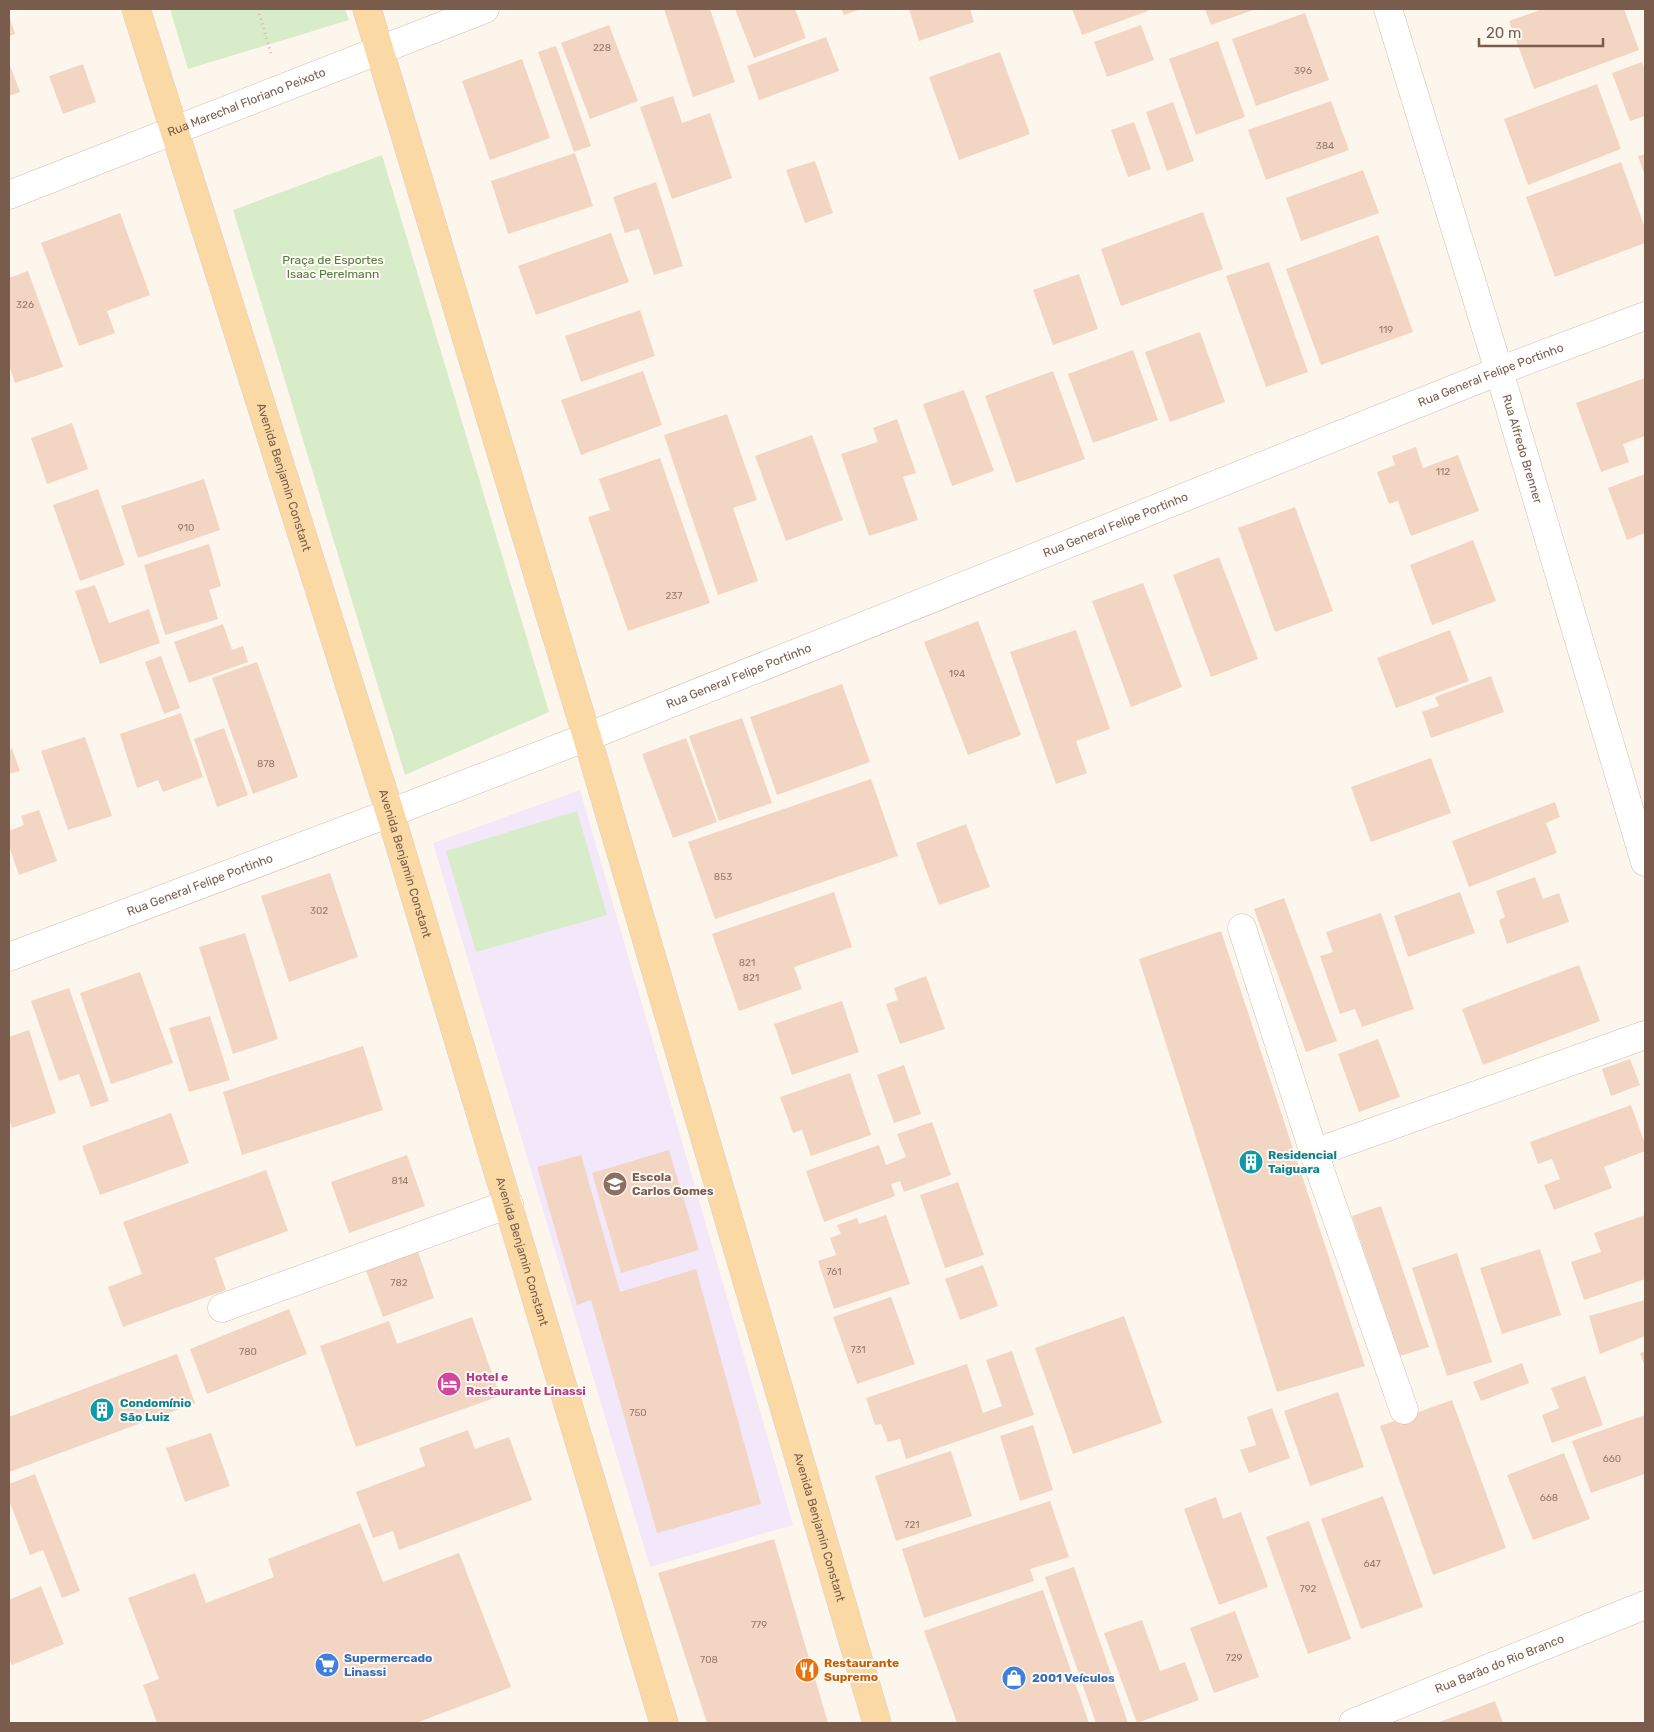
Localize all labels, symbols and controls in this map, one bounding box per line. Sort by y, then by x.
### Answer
scale bar [1479,15,1603,47]
text: 20 m [1486,24,1521,42]
house number: 228 [593,42,611,54]
street label: Rua Marechal Floriano Peixoto [165,65,328,139]
house number: 396 [1294,65,1312,77]
house number: 384 [1316,140,1334,152]
park label: Praça de Esportes Isaac Perelmann [282,253,384,281]
house number: 326 [16,299,34,311]
house number: 119 [1379,324,1393,336]
street label: Rua General Felipe Portinho [1416,340,1566,410]
street label: Rua Alfredo Brenner [1499,393,1545,506]
street label: Avenida Benjamin Constant [254,401,314,553]
house number: 112 [1436,466,1450,478]
street label: Rua General Felipe Portinho [1041,489,1190,560]
house number: 910 [178,522,194,534]
house number: 237 [665,590,683,602]
street label: Rua General Felipe Portinho [664,641,813,711]
house number: 194 [949,668,965,680]
house number: 878 [257,758,275,770]
street label: Avenida Benjamin Constant [376,787,434,940]
street label: Rua General Felipe Portinho [125,851,275,919]
house number: 853 [714,871,732,883]
house number: 302 [310,905,328,917]
house number: 821 [739,957,755,969]
house number: 821 [743,972,759,984]
place label: Residencial Taiguara [1268,1148,1337,1176]
building icon: Residencial Taiguara [1238,1149,1264,1175]
place label: Escola Carlos Gomes [632,1170,714,1198]
school or university icon: Escola Carlos Gomes [602,1171,628,1197]
house number: 814 [392,1175,408,1187]
street label: Avenida Benjamin Constant [493,1175,551,1328]
house number: 761 [827,1266,841,1278]
house number: 782 [390,1277,408,1289]
house number: 731 [850,1344,866,1356]
house number: 780 [239,1346,257,1358]
place label: Hotel e Restaurante Linassi [466,1370,586,1398]
hotel icon: Hotel e Restaurante Linassi [436,1371,462,1397]
place label: Condomínio São Luiz [120,1396,191,1424]
building icon: Condomínio São Luiz [89,1397,115,1423]
house number: 750 [629,1407,647,1419]
street label: Avenida Benjamin Constant [791,1451,848,1604]
house number: 660 [1603,1453,1621,1465]
house number: 668 [1540,1492,1558,1504]
house number: 721 [904,1519,920,1531]
house number: 647 [1363,1558,1381,1570]
house number: 792 [1300,1583,1317,1595]
house number: 779 [751,1619,767,1631]
street label: Rua Barão do Rio Branco [1433,1631,1566,1696]
place label: Supermercado Linassi [344,1651,432,1679]
supermarket icon: Supermercado Linassi [314,1652,340,1678]
house number: 729 [1226,1652,1243,1664]
house number: 708 [700,1654,718,1666]
place label: Restaurante Supremo [824,1656,899,1684]
restaurant icon: Restaurante Supremo [794,1657,820,1683]
shop icon: 2001 Veículos [1001,1665,1027,1691]
place label: 2001 Veículos [1032,1671,1115,1685]

